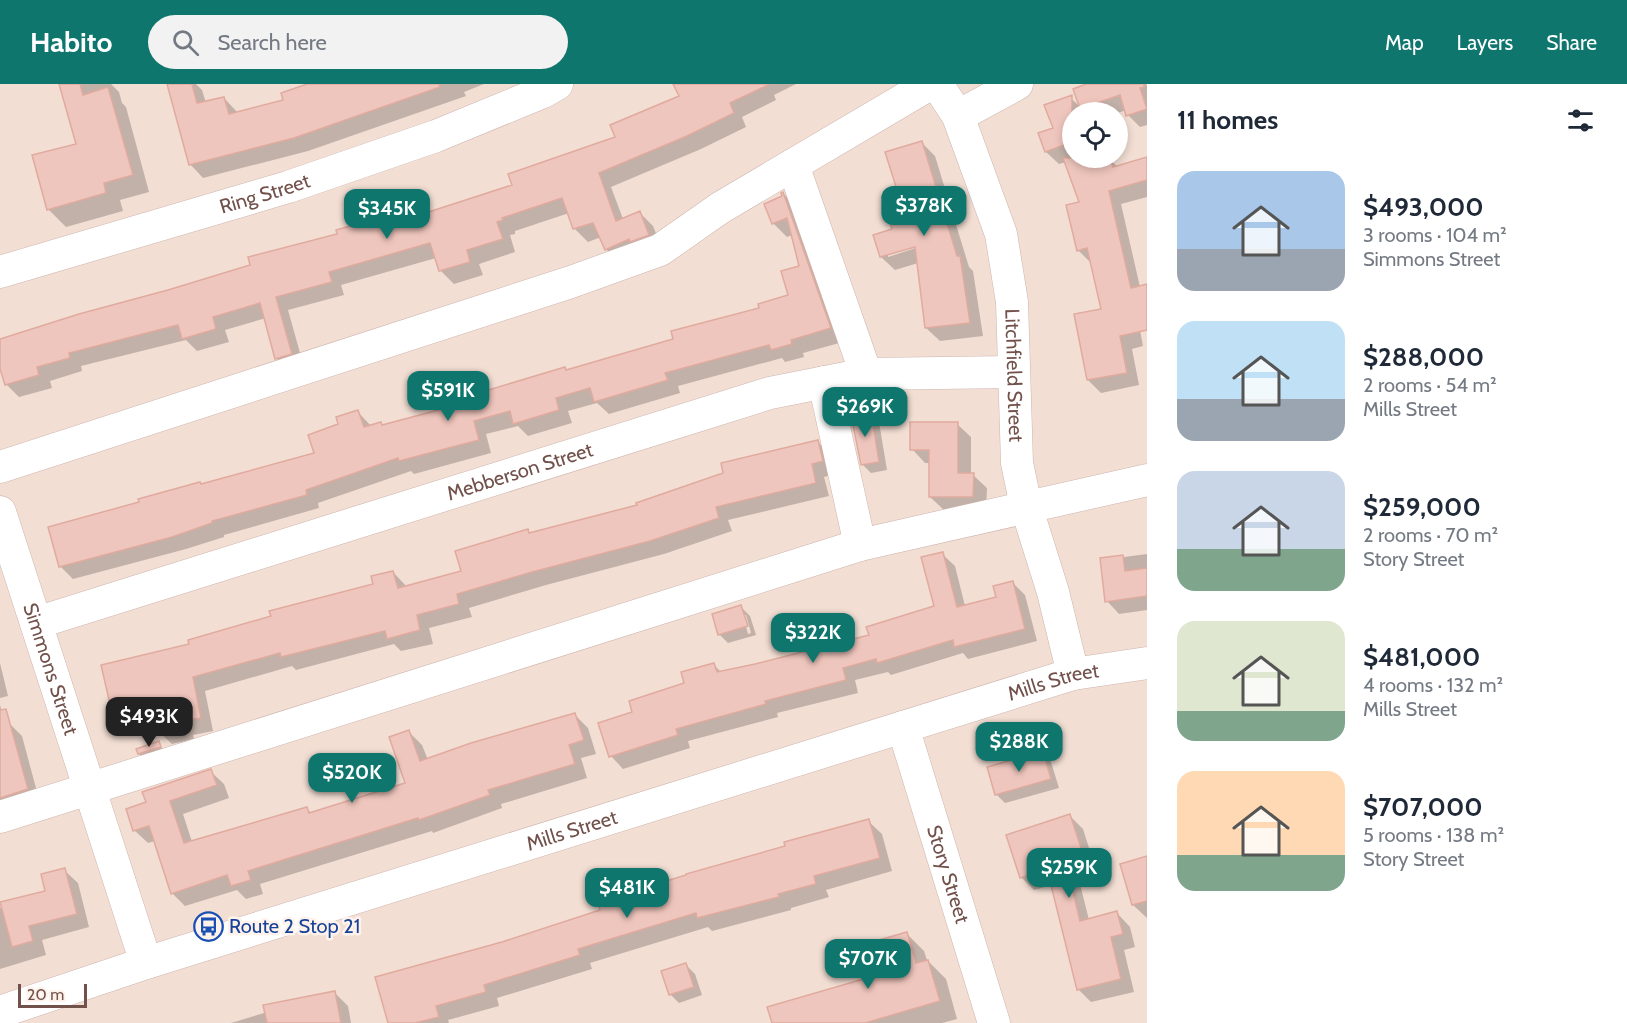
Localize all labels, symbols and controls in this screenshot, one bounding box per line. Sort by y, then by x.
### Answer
search box [148,15,568,69]
text: Habito [30,25,112,59]
icon: search [169,26,202,59]
text: Search here [217,29,327,56]
text: Map [1385,30,1424,55]
text: Layers [1457,30,1513,55]
text: Share [1546,30,1597,55]
map controls [1062,102,1128,168]
button: locate [1062,102,1128,168]
text: 11 homes [1177,104,1278,136]
icon: filters [1564,104,1597,137]
street label: Ring Street [217,168,313,219]
pin: $378K [882,186,966,237]
pin: $345K [345,189,429,240]
text: $493,000 [1363,191,1484,223]
text: $378K [895,193,953,217]
icon: home [1225,195,1297,267]
text: $345K [358,196,416,220]
text: 3 rooms · 104 m² [1363,223,1507,247]
text: Simmons Street [1363,247,1500,271]
street label: Litchfield Street [1000,308,1028,443]
text: $288,000 [1363,341,1484,373]
icon: home [1225,345,1297,417]
pin: $591K [406,371,490,422]
text: 2 rooms · 54 m² [1363,373,1497,397]
text: $591K [421,378,475,402]
pin: $269K [823,387,907,438]
text: $269K [836,394,894,418]
text: Mills Street [1363,397,1457,421]
street label: Mebberson Street [444,437,596,505]
text: $259,000 [1363,491,1481,523]
icon: home [1225,495,1297,567]
text: 2 rooms · 70 m² [1363,523,1498,547]
text: Story Street [1363,547,1464,571]
street label: Simmons Street [18,600,83,738]
pin: $322K [771,613,855,664]
text: $322K [785,620,841,644]
text: $481,000 [1363,641,1480,673]
icon: home [1225,645,1297,717]
street label: Mills Street [1005,658,1101,706]
text: 4 rooms · 132 m² [1363,673,1503,697]
pin: $493K [107,697,191,748]
text: Mills Street [1363,697,1457,721]
text: $493K [120,704,178,728]
pin: $288K [977,722,1061,773]
text: $288K [990,729,1048,753]
pin: $520K [310,753,394,804]
text: $520K [322,760,382,784]
text: $707,000 [1363,791,1483,823]
icon: home [1225,795,1297,867]
street label: Mills Street [523,805,620,856]
street label: Story Street [922,822,975,926]
text: 5 rooms · 138 m² [1363,823,1504,847]
text: Story Street [1363,847,1464,871]
pin: $259K [1027,848,1111,899]
text: $259K [1041,855,1097,879]
pin: $481K [585,868,669,919]
text: $481K [599,875,655,899]
bus stop icon: Route 2 Stop 21 [192,910,224,942]
place label: Route 2 Stop 21 [229,914,360,938]
pin: $707K [826,939,910,990]
text: $707K [839,946,897,970]
scale bar [18,981,87,1008]
text: 20 m [27,985,64,1004]

